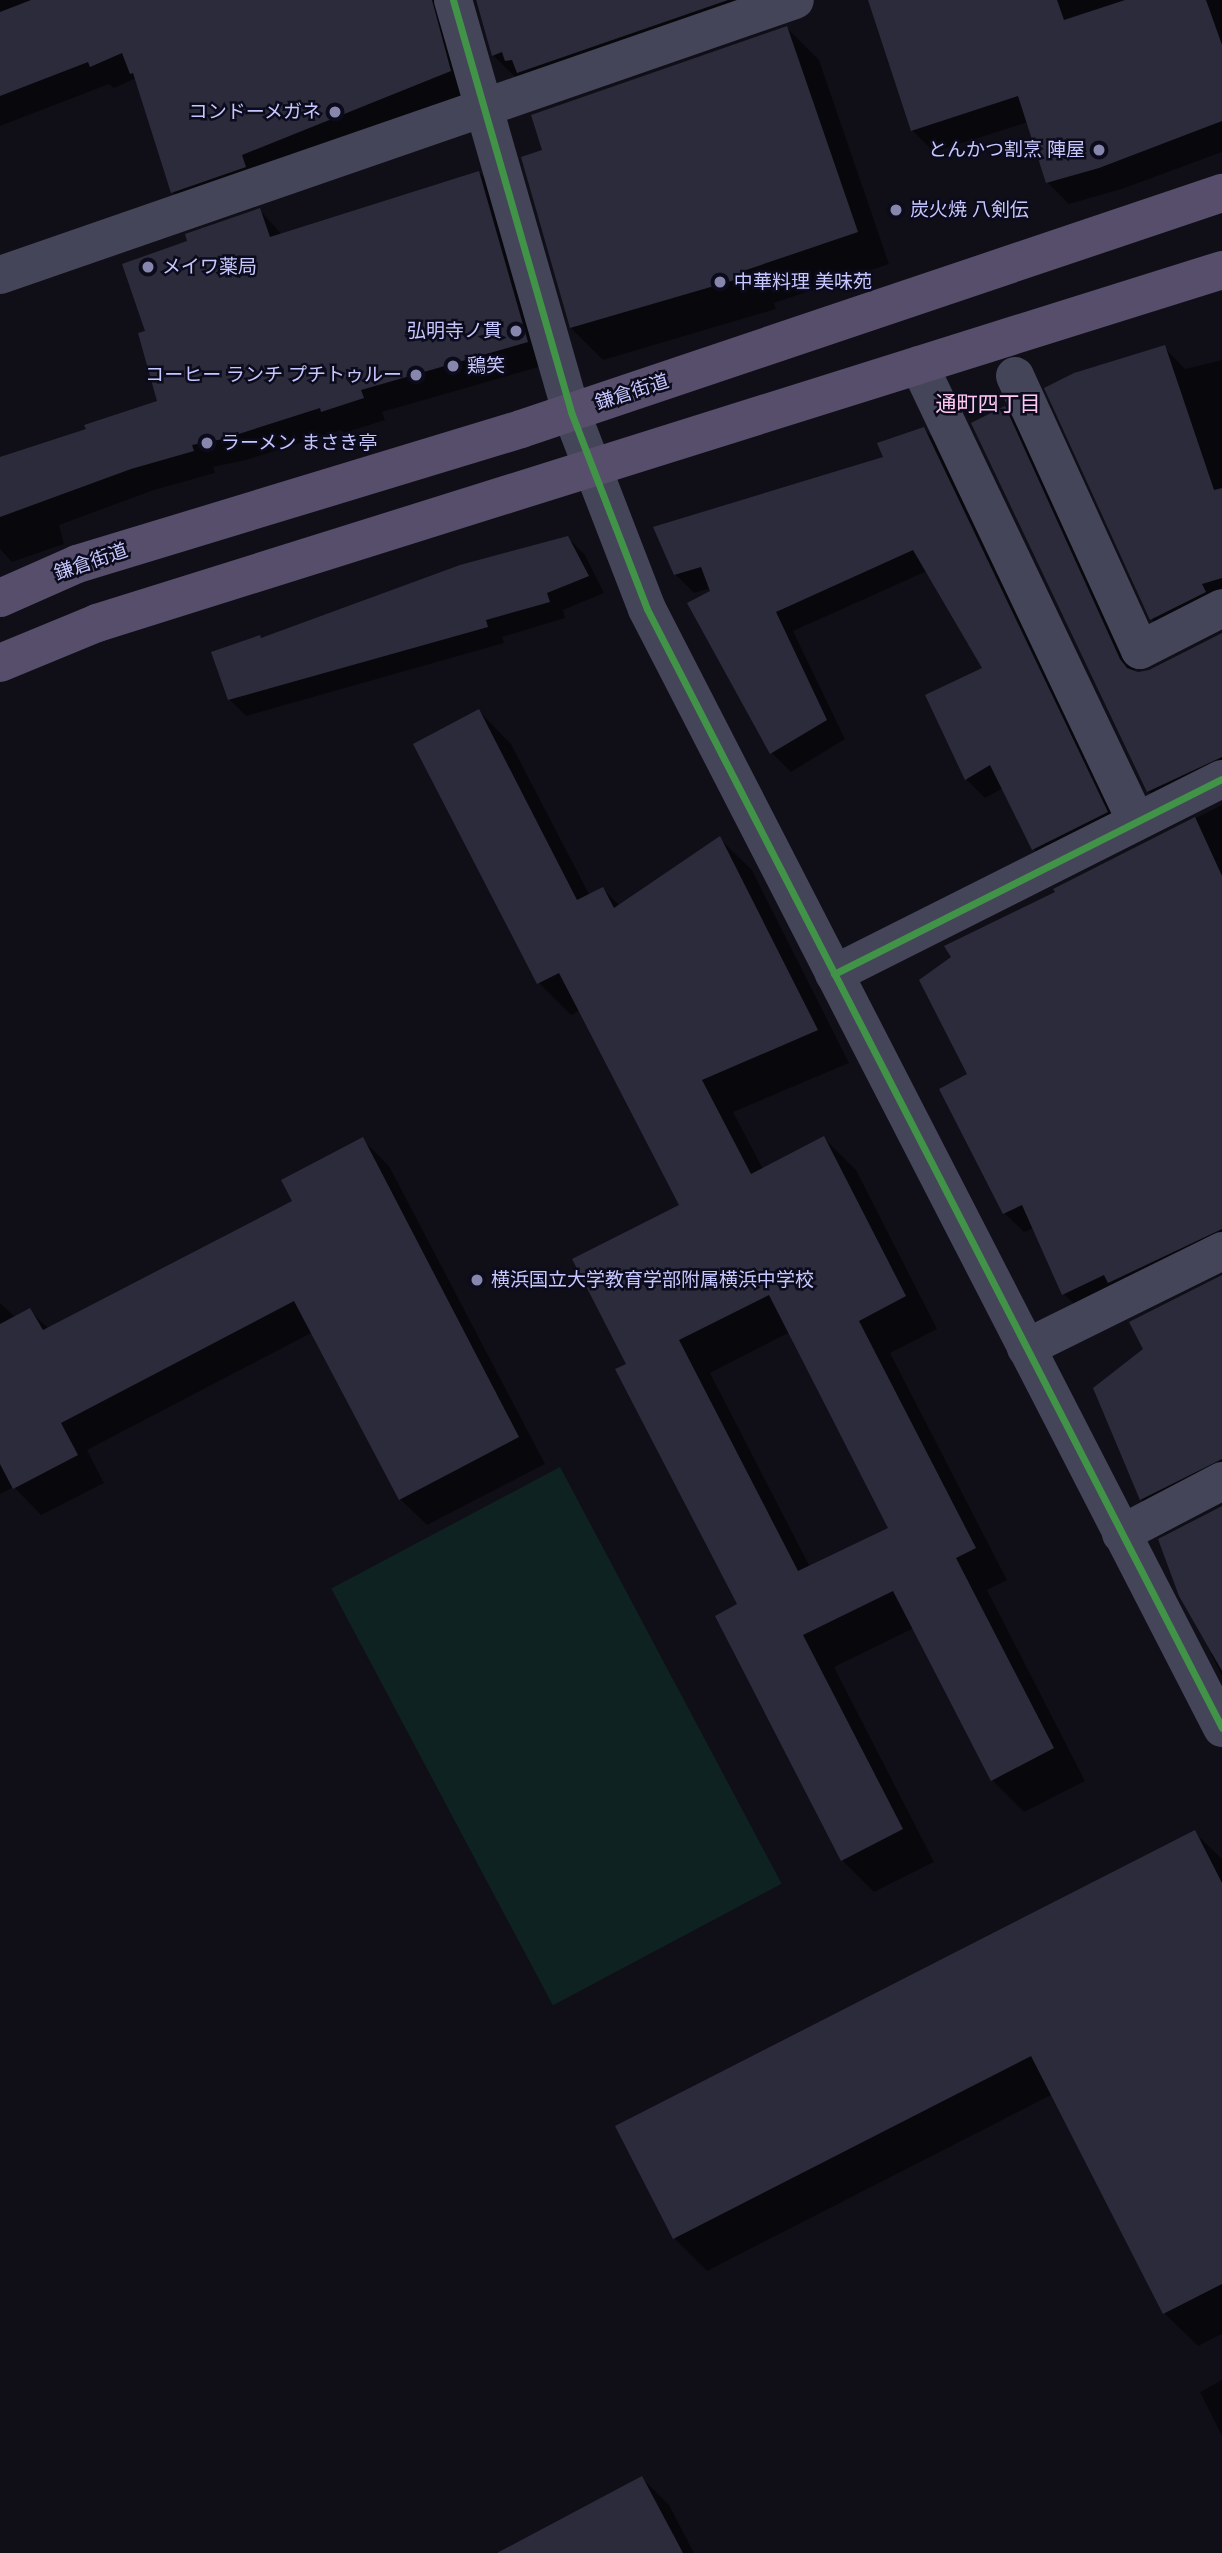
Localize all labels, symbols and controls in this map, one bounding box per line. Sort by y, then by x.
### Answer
place label: コンドーメガネ [188,101,321,123]
marker: コンドーメガネ [327,104,343,120]
place label: とんかつ割烹 陣屋 [928,139,1085,161]
marker: とんかつ割烹 陣屋 [1091,142,1107,158]
place label: 炭火焼 八剣伝 [910,199,1029,221]
marker: 炭火焼 八剣伝 [888,202,904,218]
place label: メイワ薬局 [162,256,257,278]
marker: メイワ薬局 [140,259,156,275]
place label: 中華料理 美味苑 [734,271,872,293]
marker: 中華料理 美味苑 [712,274,728,290]
place label: 弘明寺ノ貫 [407,320,502,342]
marker: 弘明寺ノ貫 [508,323,524,339]
place label: 鶏笑 [467,355,505,377]
marker: 鶏笑 [445,358,461,374]
place label: コーヒー ランチ プチトゥルー [145,364,402,386]
marker: コーヒー ランチ プチトゥルー [408,367,424,383]
street label: 鎌倉街道 [592,369,672,415]
district label: 通町四丁目 [936,390,1040,416]
place label: ラーメン まさき亭 [221,432,378,454]
marker: ラーメン まさき亭 [199,435,215,451]
street label: 鎌倉街道 [51,539,131,585]
place label: 横浜国立大学教育学部附属横浜中学校 [491,1269,814,1291]
marker: 横浜国立大学教育学部附属横浜中学校 [469,1272,485,1288]

